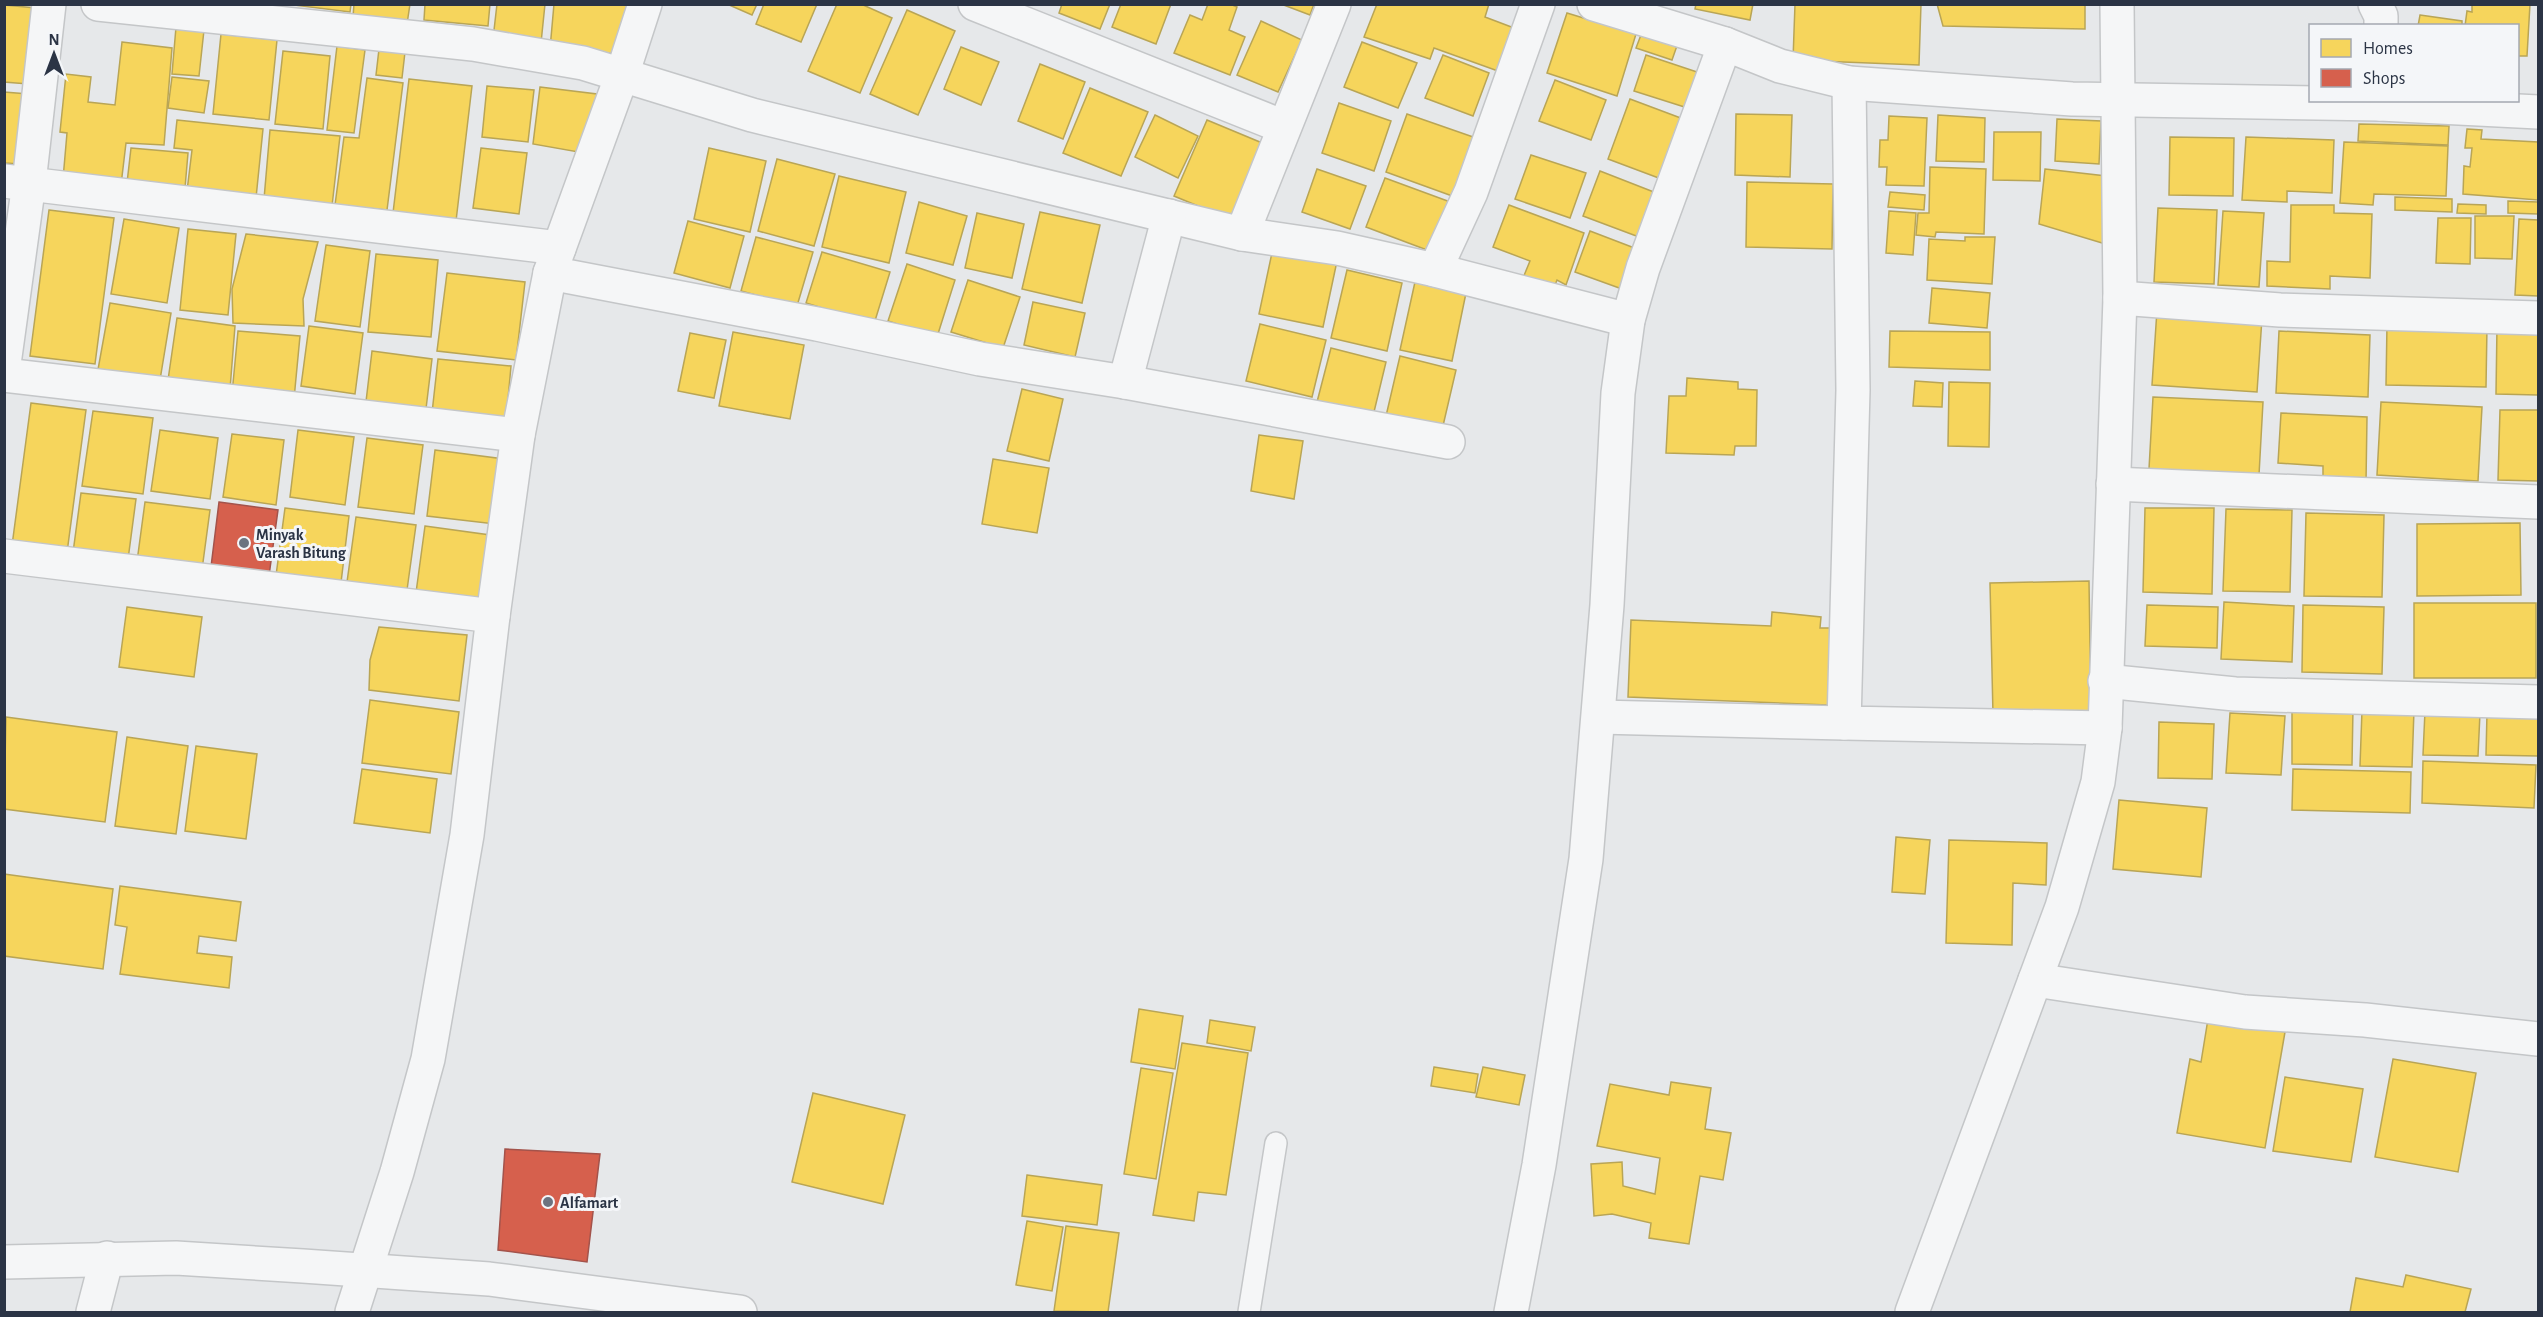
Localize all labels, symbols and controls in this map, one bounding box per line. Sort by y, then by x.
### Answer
north arrow [24,24,84,84]
legend [2309,24,2519,102]
text: N [48,32,60,48]
text: Homes [2363,40,2413,58]
text: Shops [2363,70,2405,88]
place label: Minyak Varash Bitung [256,527,347,561]
marker: Minyak Varash Bitung [237,536,251,550]
marker: Alfamart [541,1195,555,1209]
place label: Alfamart [560,1195,619,1211]

